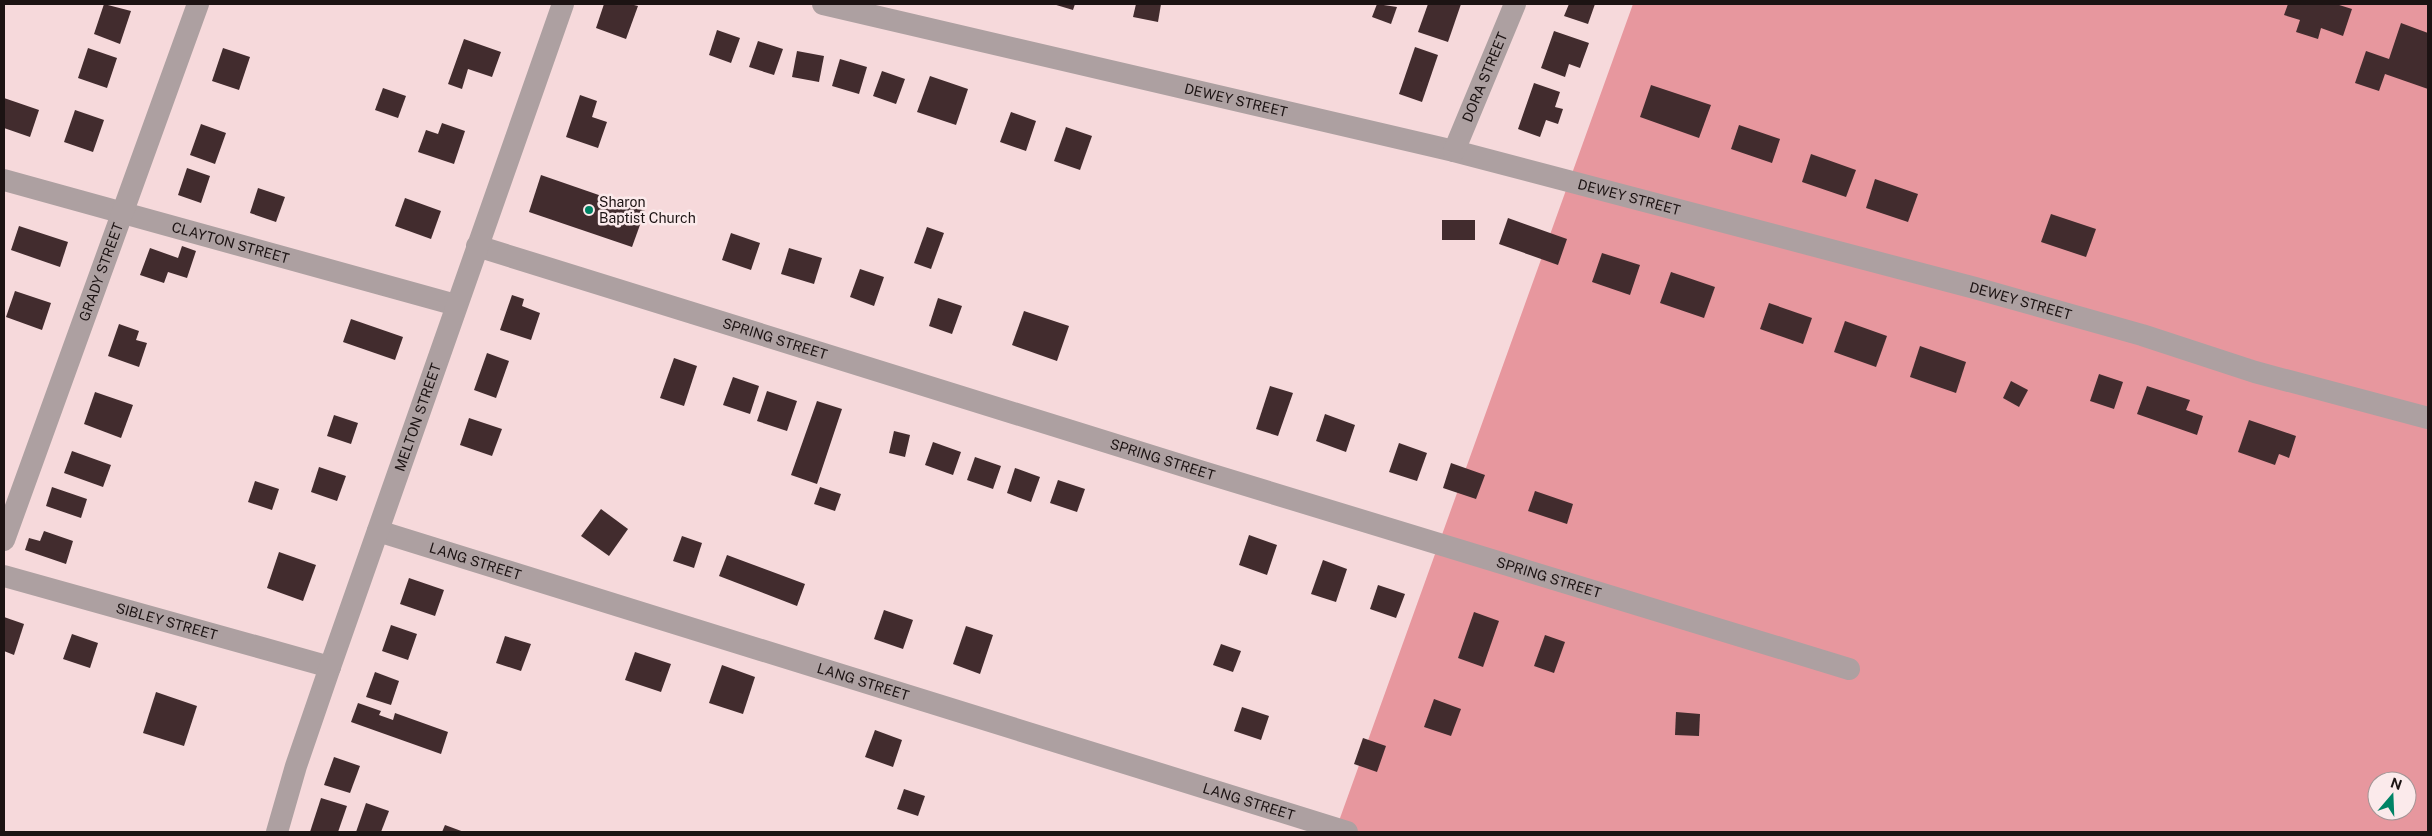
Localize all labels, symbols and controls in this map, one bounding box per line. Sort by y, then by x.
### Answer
street label: DORA STREET [1459,30,1510,124]
street label: DEWEY STREET [1183,80,1289,120]
street label: DEWEY STREET [1576,176,1682,218]
place label: Sharon Baptist Church [599,194,696,226]
marker: Sharon Baptist Church [583,204,595,216]
street label: CLAYTON STREET [170,219,291,267]
street label: GRADY STREET [76,221,126,323]
street label: DEWEY STREET [1968,279,2074,323]
street label: SPRING STREET [721,315,829,363]
street label: MELTON STREET [391,361,444,473]
street label: SPRING STREET [1108,436,1217,483]
street label: LANG STREET [427,539,523,583]
street label: SPRING STREET [1494,554,1603,601]
street label: SIBLEY STREET [114,600,219,643]
street label: LANG STREET [815,660,911,703]
north arrow [2367,771,2417,821]
text: N [2388,774,2404,793]
street label: LANG STREET [1201,780,1297,823]

